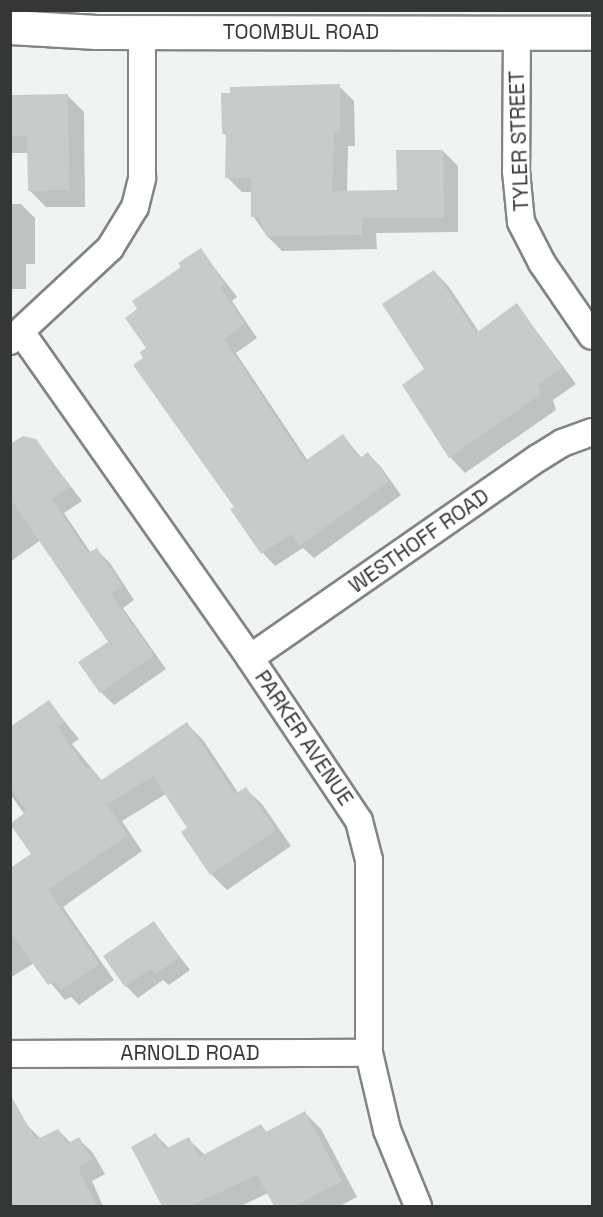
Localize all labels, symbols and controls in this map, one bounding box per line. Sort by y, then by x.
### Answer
street label: TOOMBUL ROAD [223,19,379,45]
street label: TYLER STREET [504,70,534,212]
street label: WESTHOFF ROAD [344,483,494,599]
street label: PARKER AVENUE [249,666,359,810]
street label: ARNOLD ROAD [120,1040,260,1066]

